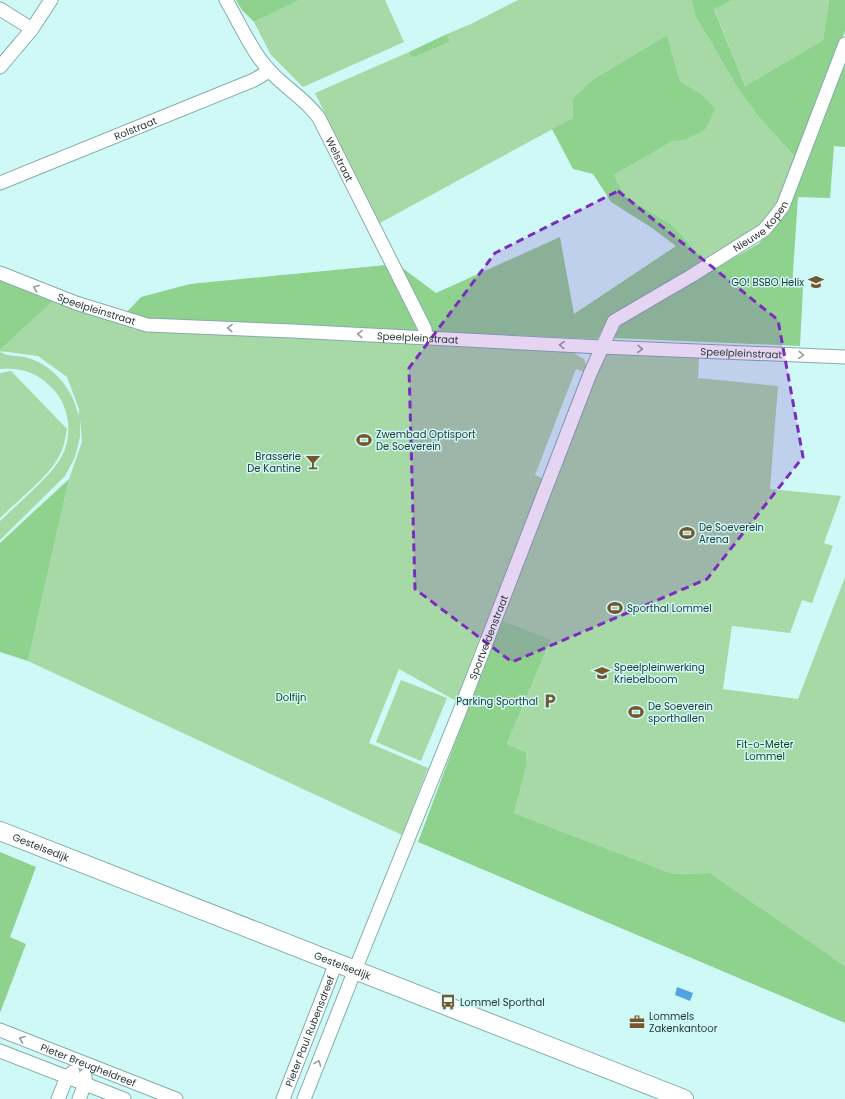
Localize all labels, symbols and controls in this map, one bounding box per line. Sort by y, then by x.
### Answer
street label: Rolstraat [112,113,159,144]
street label: Welstraat [322,135,357,185]
street label: Nieuwe Kopen [730,199,792,256]
school or university icon: GO! BSBO Helix [807,273,825,291]
place label: GO! BSBO Helix [731,275,804,290]
one-way arrow [32,284,39,292]
street label: Speelpleinstraat [55,289,138,329]
one-way arrow [227,324,233,333]
street label: Speelpleinstraat [377,328,459,348]
one-way arrow [357,330,363,339]
one-way arrow [559,341,565,350]
one-way arrow [637,344,643,353]
street label: Speelpleinstraat [700,344,783,362]
one-way arrow [798,350,804,359]
place label: Zwembad Optisport De Soeverein [376,427,476,454]
sports icon: Zwembad Optisport De Soeverein [355,431,373,449]
place label: Brasserie De Kantine [247,449,301,476]
bar icon: Brasserie De Kantine [304,453,322,471]
place label: De Soeverein Arena [699,520,764,547]
sports icon: De Soeverein Arena [678,524,696,542]
street label: Sportveldenstraat [465,593,512,682]
sports icon: Sporthal Lommel [606,599,624,617]
place label: Sporthal Lommel [627,601,712,616]
place label: Speelpleinwerking Kriebelboom [614,660,705,687]
school or university icon: Speelpleinwerking Kriebelboom [593,664,611,682]
park label: Dolfijn [276,690,306,705]
parking icon: Parking Sporthal [541,692,559,710]
place label: Parking Sporthal [456,694,538,709]
place label: De Soeverein sporthallen [648,699,713,726]
sports icon: De Soeverein sporthallen [627,703,645,721]
park label: Fit-o-Meter Lommel [737,737,794,764]
street label: Gestelsedijk [10,830,72,866]
street label: Gestelsedijk [312,948,374,984]
street label: Pieter Paul Rubensdreef [282,973,338,1089]
bus stop icon: Lommel Sporthal [439,993,457,1011]
place label: Lommel Sporthal [460,995,545,1010]
place label: Lommels Zakenkantoor [649,1009,718,1036]
office icon: Lommels Zakenkantoor [628,1013,646,1031]
one-way arrow [19,1035,26,1043]
street label: Pieter Breugheldreef [38,1040,138,1091]
one-way arrow [314,1059,322,1066]

